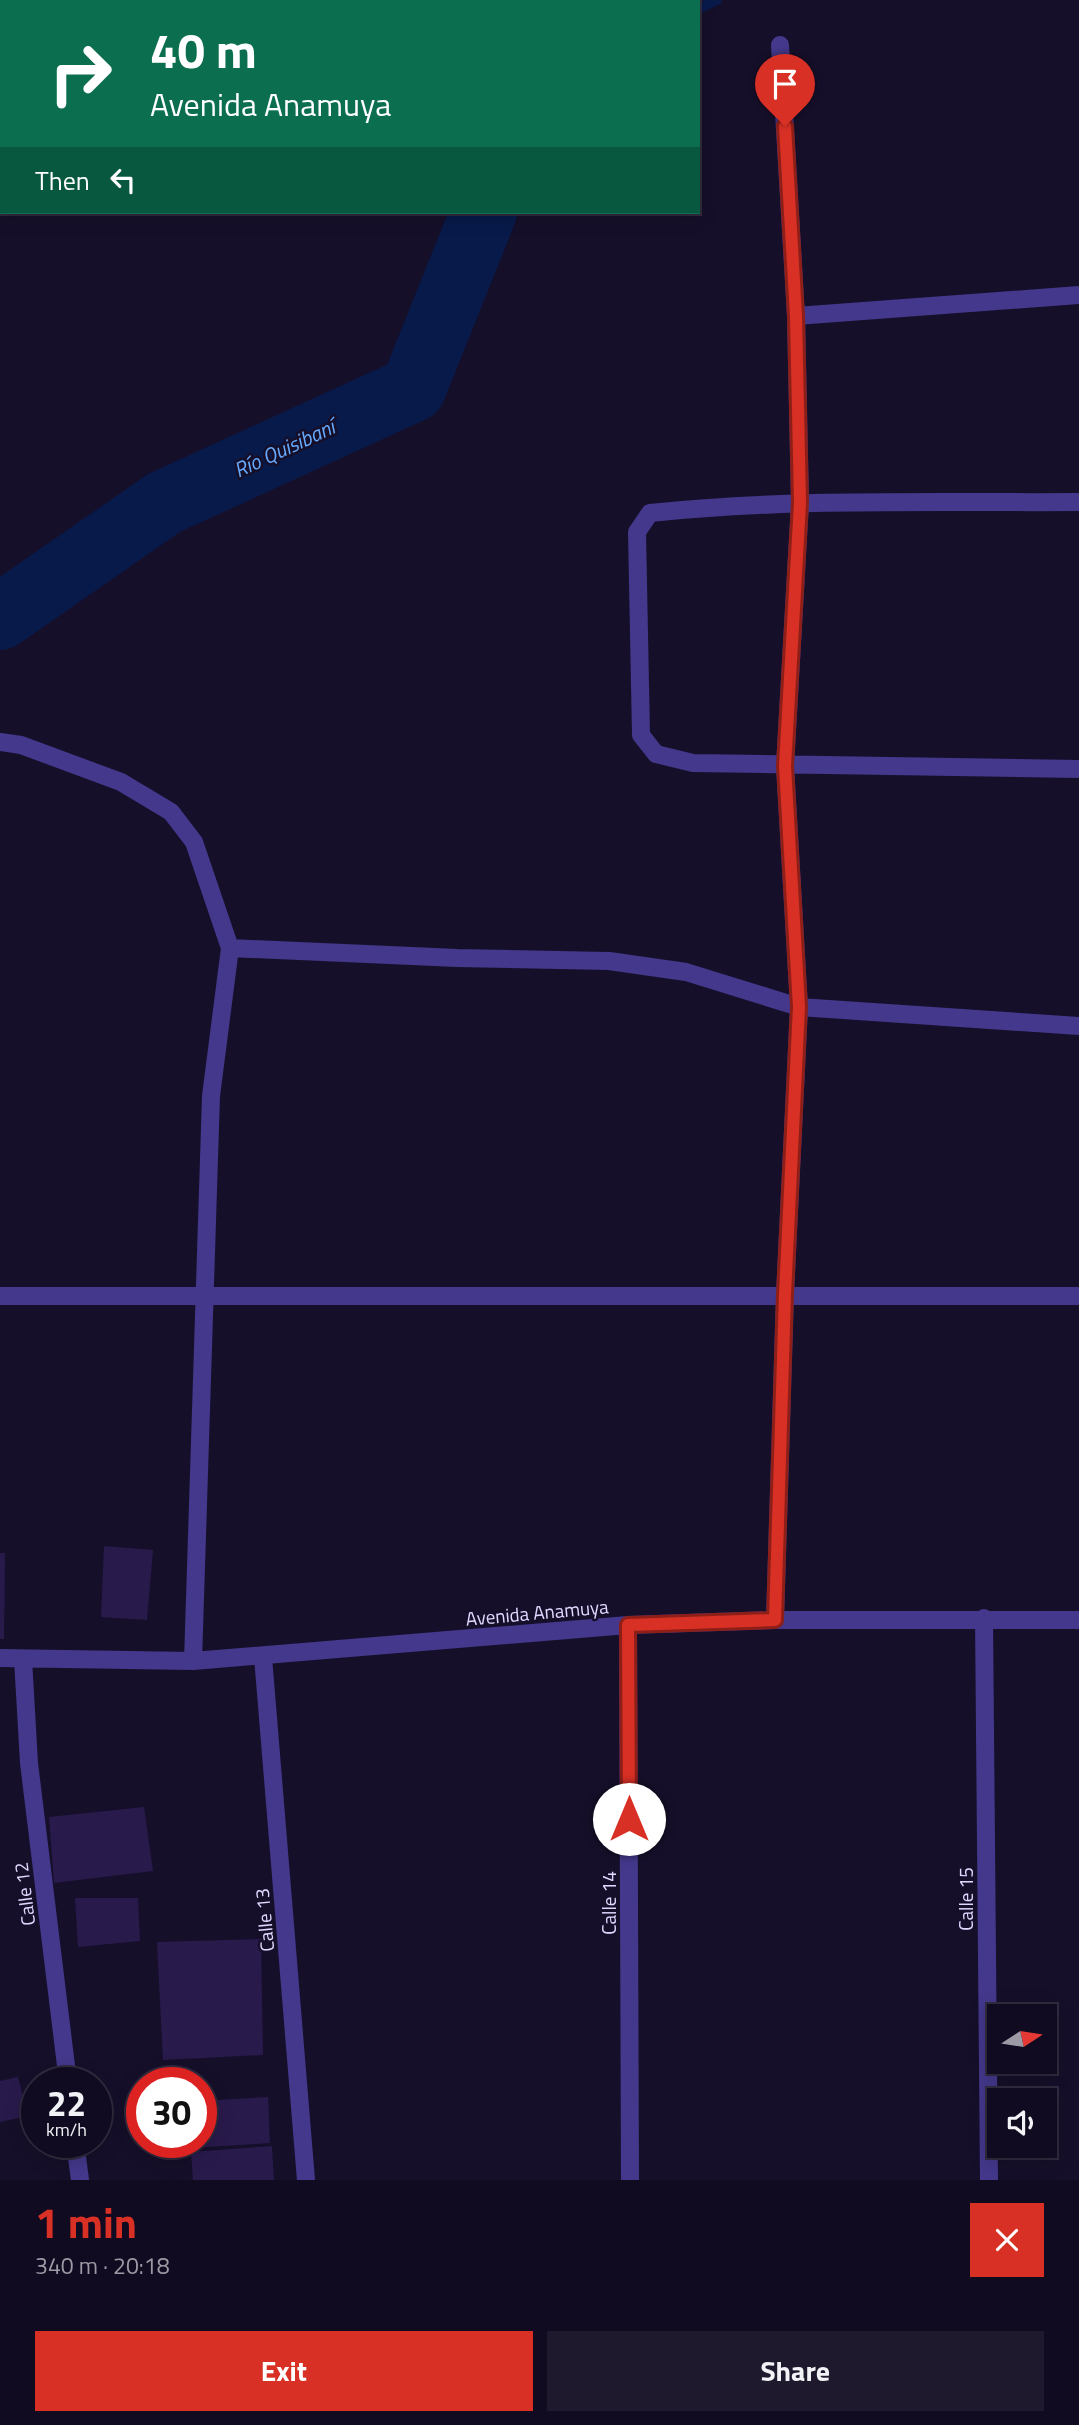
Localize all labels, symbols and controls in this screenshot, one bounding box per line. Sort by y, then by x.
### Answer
text: 40 m [150,12,257,87]
icon: right [35,28,126,119]
pin [755,54,815,126]
icon: arrive [766,65,804,103]
text: Avenida Anamuya [150,80,391,128]
text: Then [35,161,90,200]
icon: left [104,161,142,199]
water label: Río Quisibaní [228,409,344,485]
street label: Avenida Anamuya [464,1591,610,1633]
position arrow [592,1782,666,1856]
street label: Calle 12 [6,1861,42,1927]
street label: Calle 15 [951,1867,980,1931]
street label: Calle 14 [594,1871,623,1935]
street label: Calle 13 [247,1887,281,1953]
north arrow [987,2004,1057,2074]
map controls [987,2004,1057,2158]
speed limit sign: 30 [126,2067,217,2158]
text: 22 [47,2076,86,2130]
button: sound [987,2088,1057,2158]
text: km/h [46,2116,87,2143]
text: 1 min [35,2190,137,2254]
button: close [970,2203,1044,2277]
text: 340 m · 20:18 [35,2248,170,2283]
button: Exit [35,2331,533,2411]
button: Share [547,2331,1044,2411]

